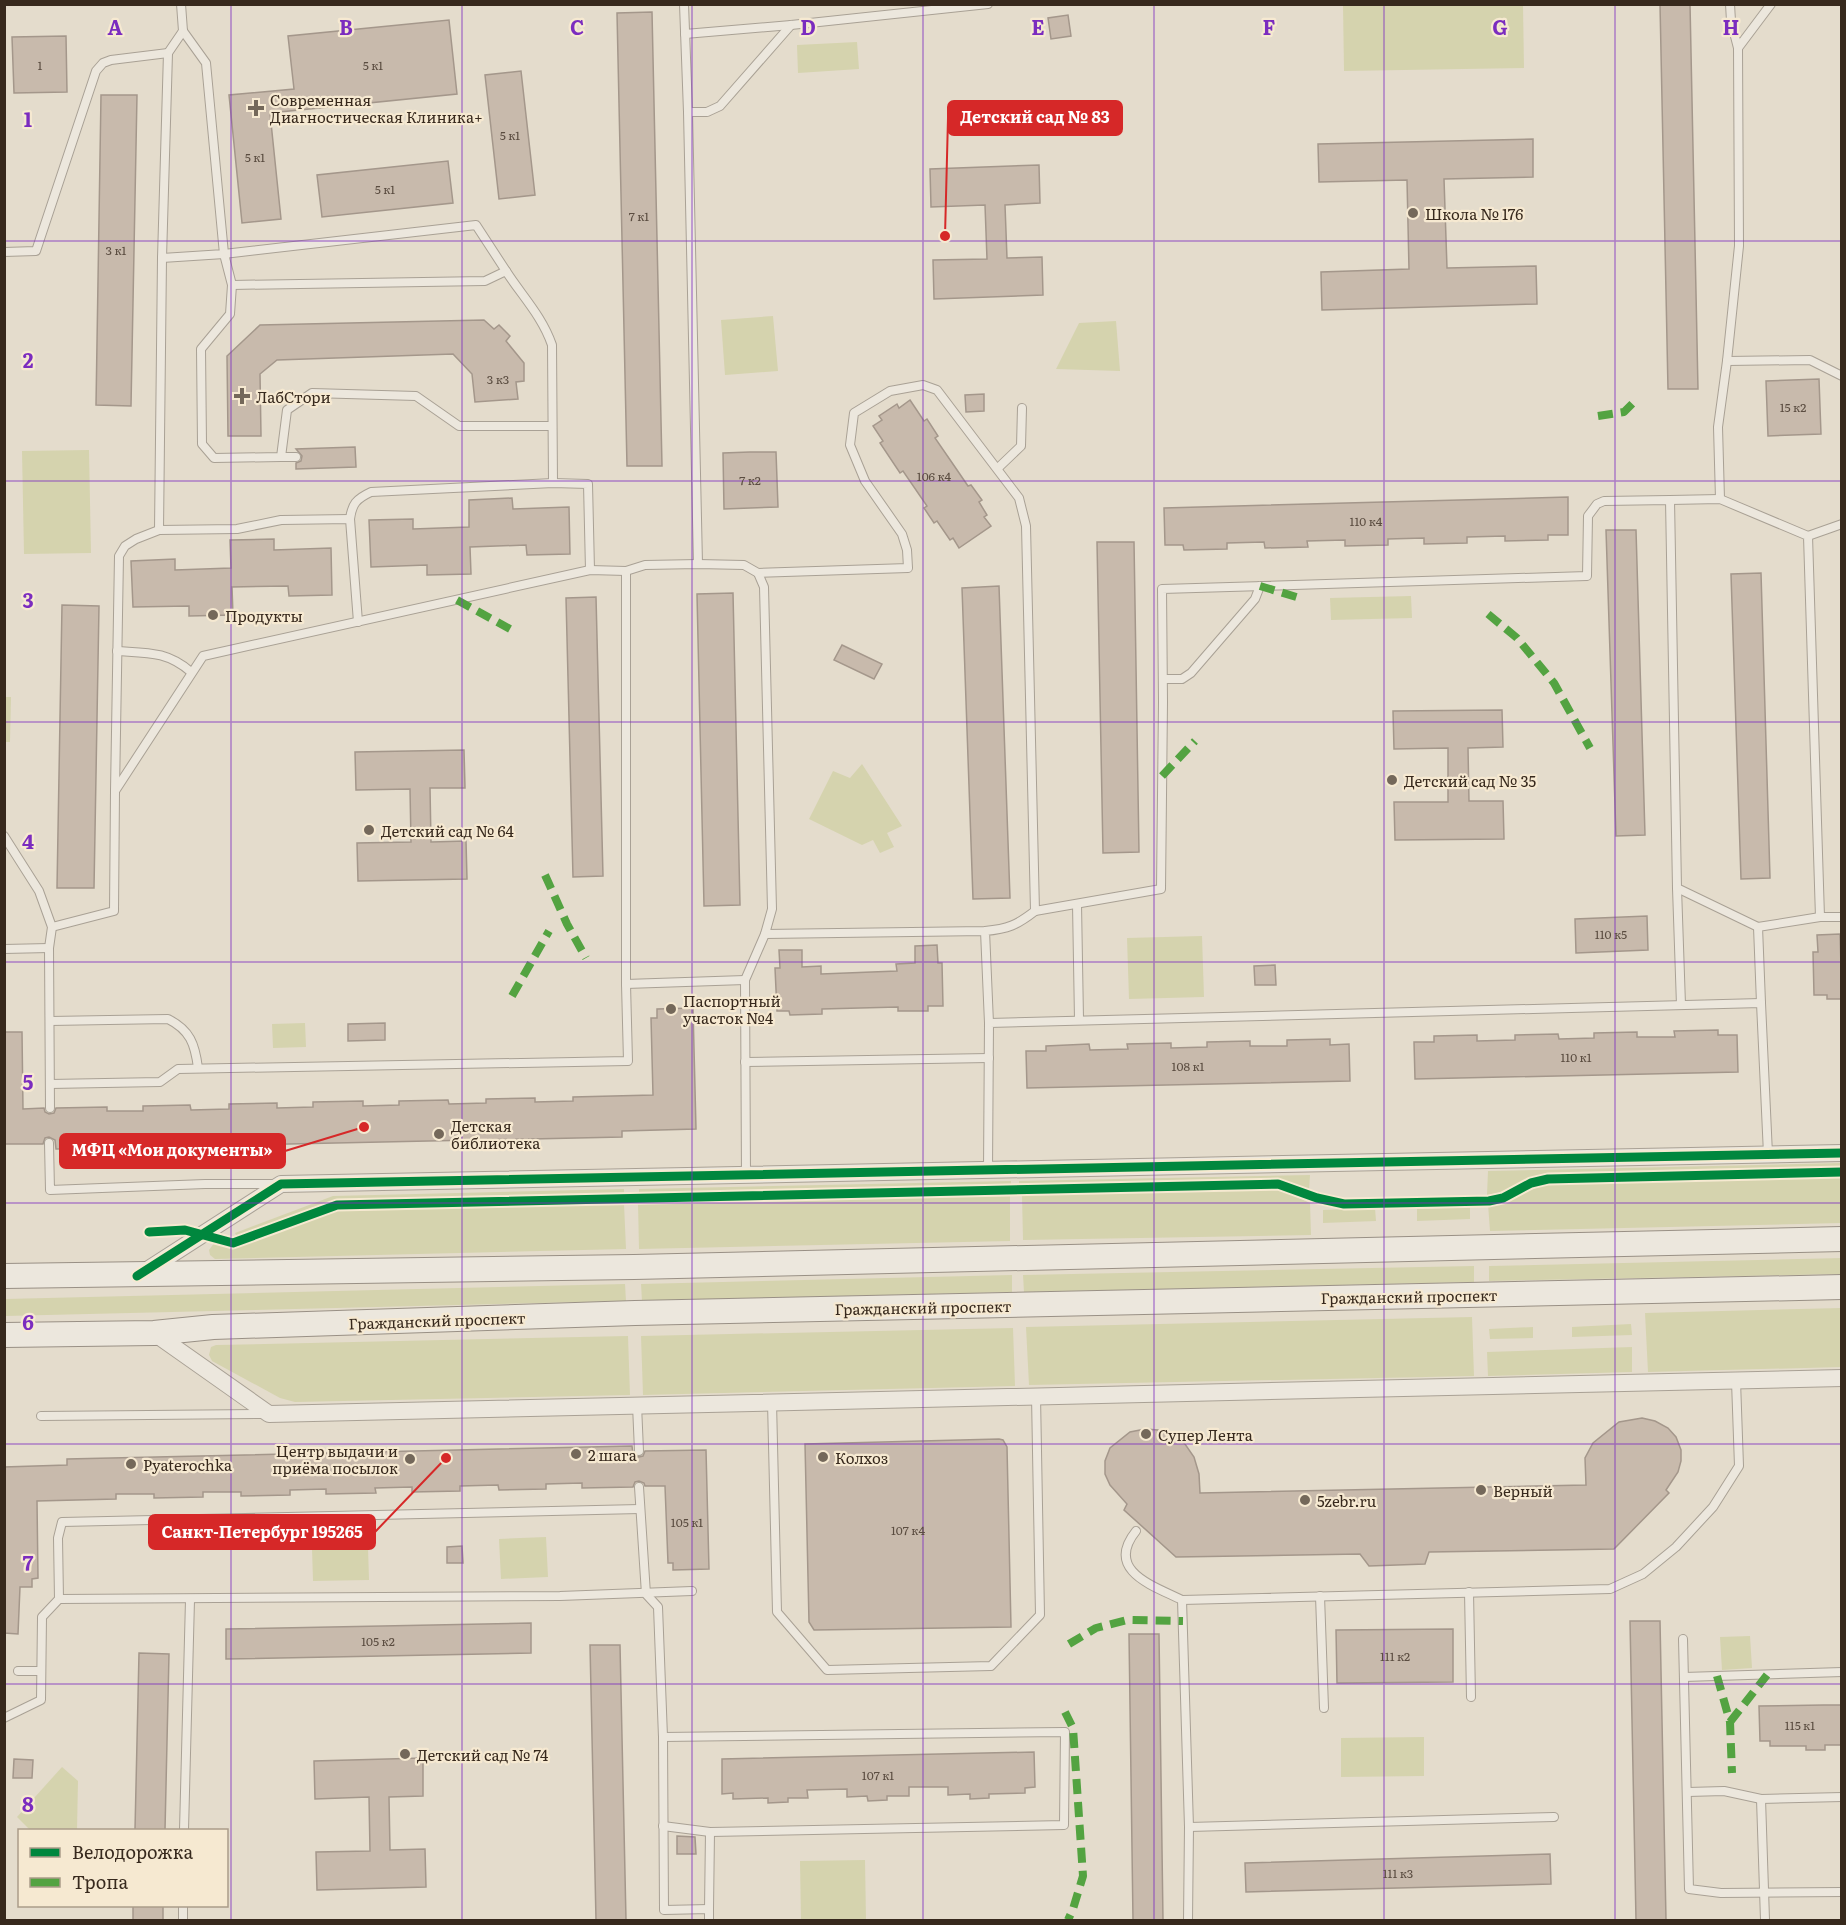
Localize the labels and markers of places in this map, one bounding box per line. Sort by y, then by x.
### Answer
place label: Современная Диагностическая Клиника+ [270,88,483,128]
marker: Современная Диагностическая Клиника+ [247,99,265,117]
callout: Детский сад № 83 [948,101,1122,135]
place label: Школа № 176 [1425,202,1523,225]
marker: Школа № 176 [1406,206,1420,220]
place label: ЛабСтори [256,385,331,408]
marker: ЛабСтори [233,387,251,405]
place label: Продукты [225,604,303,627]
marker: Продукты [206,608,220,622]
place label: Детский сад № 35 [1404,769,1537,792]
marker: Детский сад № 35 [1385,773,1399,787]
place label: Детский сад № 64 [381,819,514,842]
marker: Детский сад № 64 [362,823,376,837]
place label: Паспортный участок №4 [683,989,781,1029]
marker: Паспортный участок №4 [664,1002,678,1016]
place label: Детская библиотека [451,1114,541,1154]
marker: Детская библиотека [432,1127,446,1141]
callout: МФЦ «Мои документы» [60,1134,285,1168]
place label: Супер Лента [1158,1423,1254,1446]
marker: Супер Лента [1139,1427,1153,1441]
place label: Центр выдачи и приёма посылок [272,1439,398,1479]
place label: 2 шага [588,1443,638,1466]
place label: Колхоз [835,1446,888,1469]
marker: 2 шага [569,1447,583,1461]
marker: Колхоз [816,1450,830,1464]
marker: Центр выдачи и приёма посылок [403,1452,417,1466]
place label: Pyaterochka [143,1453,233,1476]
marker: Pyaterochka [124,1457,138,1471]
place label: Верный [1493,1479,1553,1502]
marker: Верный [1474,1483,1488,1497]
place label: 5zebr.ru [1317,1489,1377,1512]
marker: 5zebr.ru [1298,1493,1312,1507]
callout: Санкт-Петербург 195265 [149,1515,375,1549]
place label: Детский сад № 74 [417,1743,548,1766]
marker: Детский сад № 74 [398,1747,412,1761]

